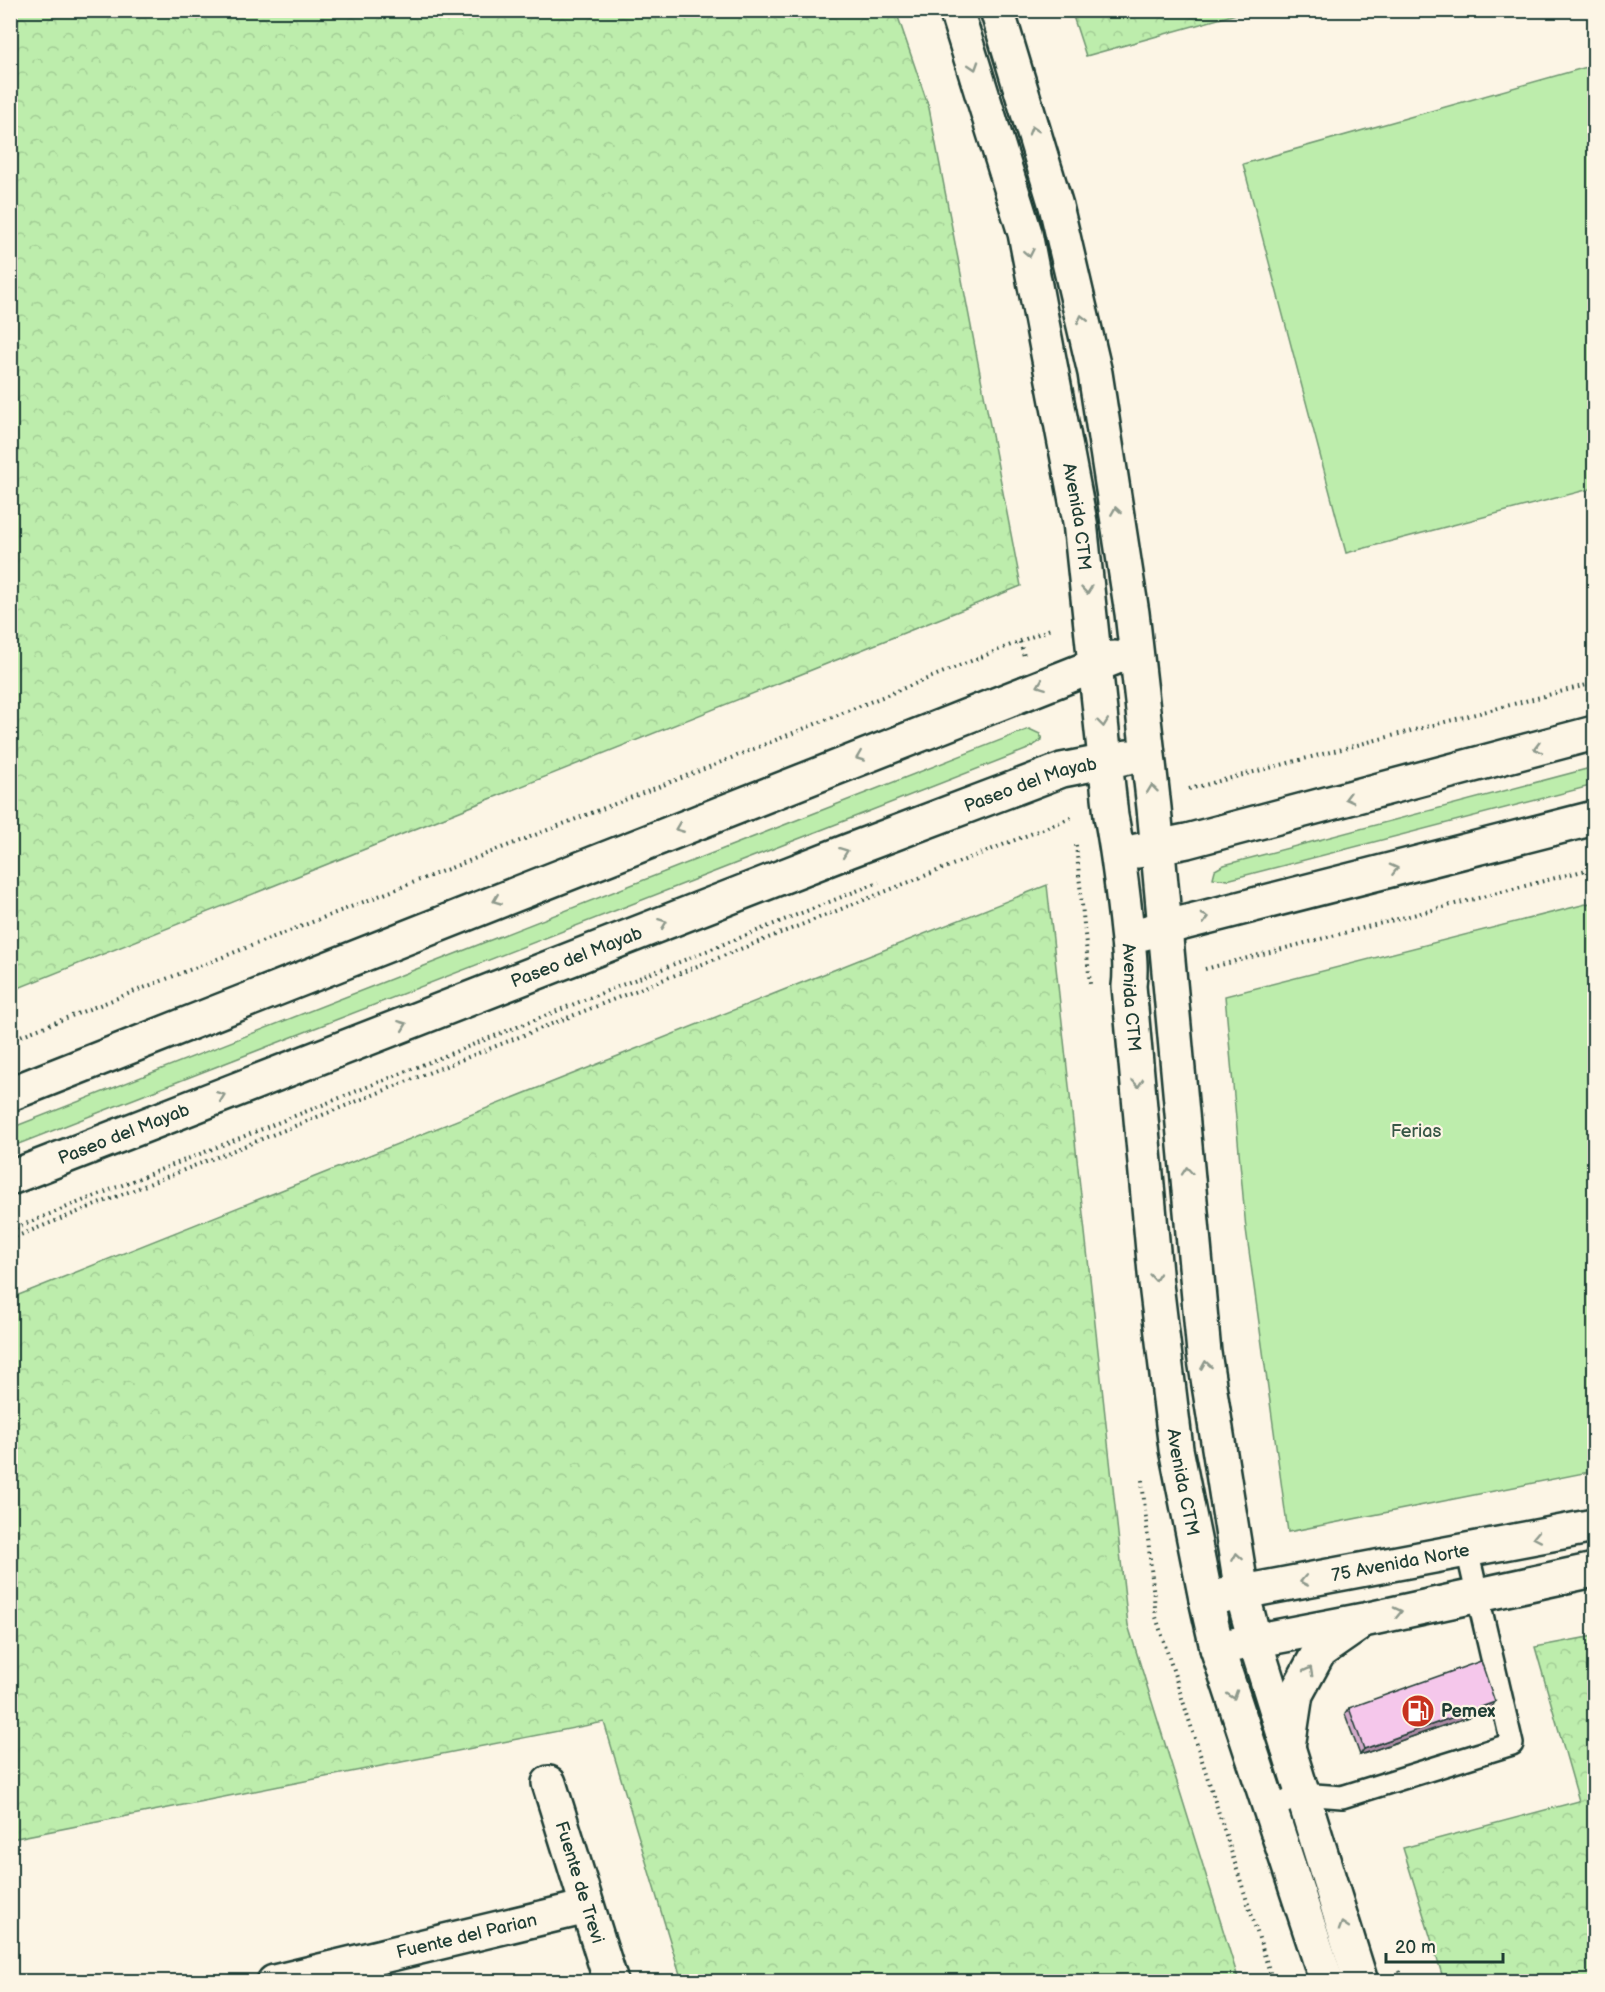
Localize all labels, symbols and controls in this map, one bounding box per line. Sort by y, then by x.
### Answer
one-way arrow [967,60,979,71]
one-way arrow [1028,125,1040,136]
one-way arrow [1022,248,1035,258]
one-way arrow [1077,314,1090,324]
street label: Avenida CTM [1058,461,1095,572]
one-way arrow [1110,506,1123,516]
one-way arrow [1080,585,1093,595]
one-way arrow [1037,678,1048,690]
one-way arrow [1096,718,1108,727]
one-way arrow [1533,741,1543,754]
one-way arrow [855,749,866,762]
street label: Paseo del Mayab [961,753,1099,817]
one-way arrow [1146,784,1159,794]
one-way arrow [1345,791,1355,804]
one-way arrow [674,821,685,833]
one-way arrow [838,847,849,859]
one-way arrow [1388,864,1398,877]
one-way arrow [492,893,503,905]
one-way arrow [1200,912,1210,925]
one-way arrow [657,918,668,930]
street label: Paseo del Mayab [508,922,645,993]
street label: Avenida CTM [1117,942,1145,1052]
one-way arrow [397,1020,408,1032]
one-way arrow [1131,1079,1144,1088]
one-way arrow [215,1091,226,1103]
street label: Paseo del Mayab [55,1099,192,1169]
park label: Ferias [1391,1121,1441,1142]
one-way arrow [1181,1166,1194,1175]
one-way arrow [1148,1273,1161,1282]
one-way arrow [1200,1360,1212,1369]
street label: Avenida CTM [1163,1428,1203,1538]
one-way arrow [1532,1530,1542,1543]
street label: 75 Avenida Norte [1330,1540,1472,1586]
one-way arrow [1231,1553,1243,1562]
one-way arrow [1300,1574,1310,1587]
one-way arrow [1393,1607,1403,1620]
one-way arrow [1302,1667,1313,1678]
one-way arrow [1226,1689,1238,1700]
fuel station icon: Pemex [1400,1693,1436,1729]
place label: Pemex [1441,1701,1495,1722]
street label: Fuente de Trevi [551,1819,608,1946]
street label: Fuente del Parian [394,1909,539,1963]
one-way arrow [1338,1921,1350,1932]
scale bar [1386,1926,1503,1964]
text: 20 m [1395,1937,1436,1958]

